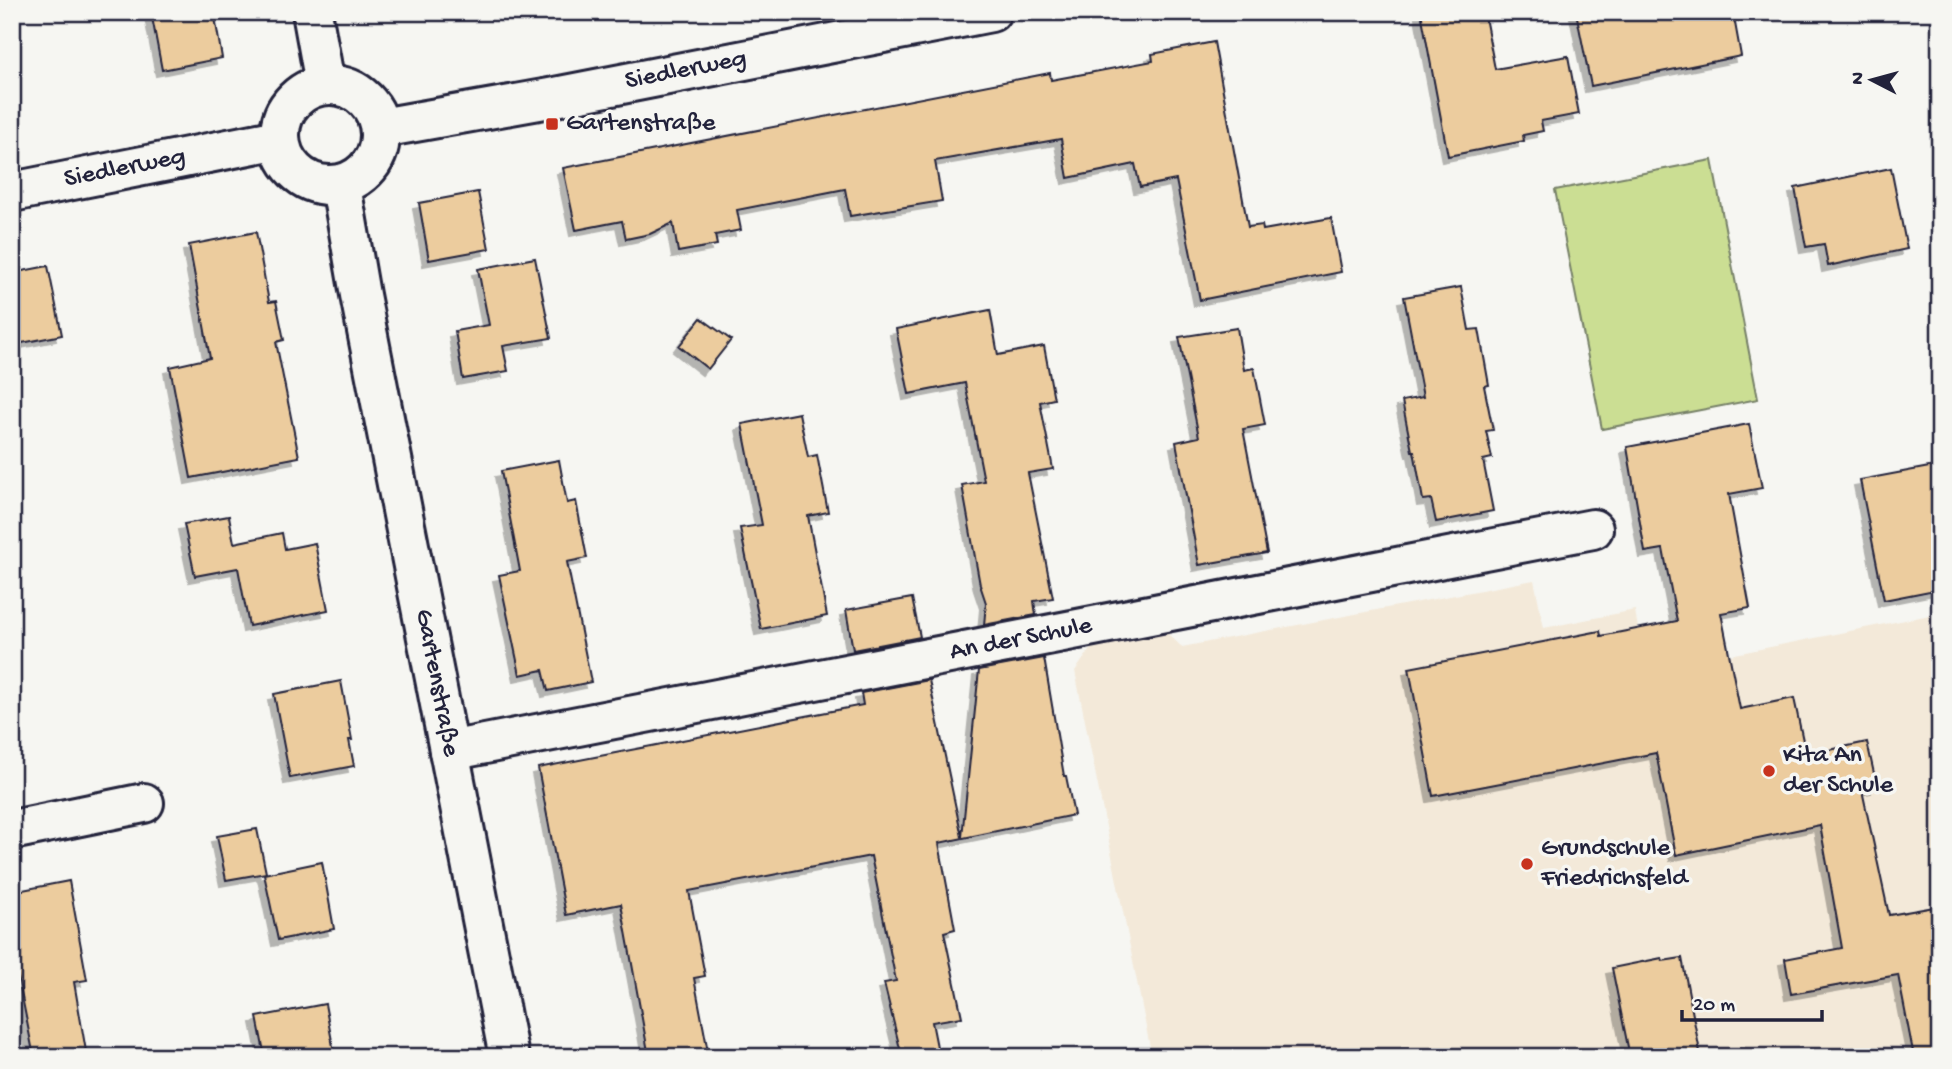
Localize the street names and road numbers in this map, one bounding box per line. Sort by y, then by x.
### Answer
street label: Siedlerweg [623,44,749,98]
street label: Siedlerweg [62,142,188,196]
street label: Gartenstraße [407,607,466,760]
street label: An der Schule [947,611,1095,669]

